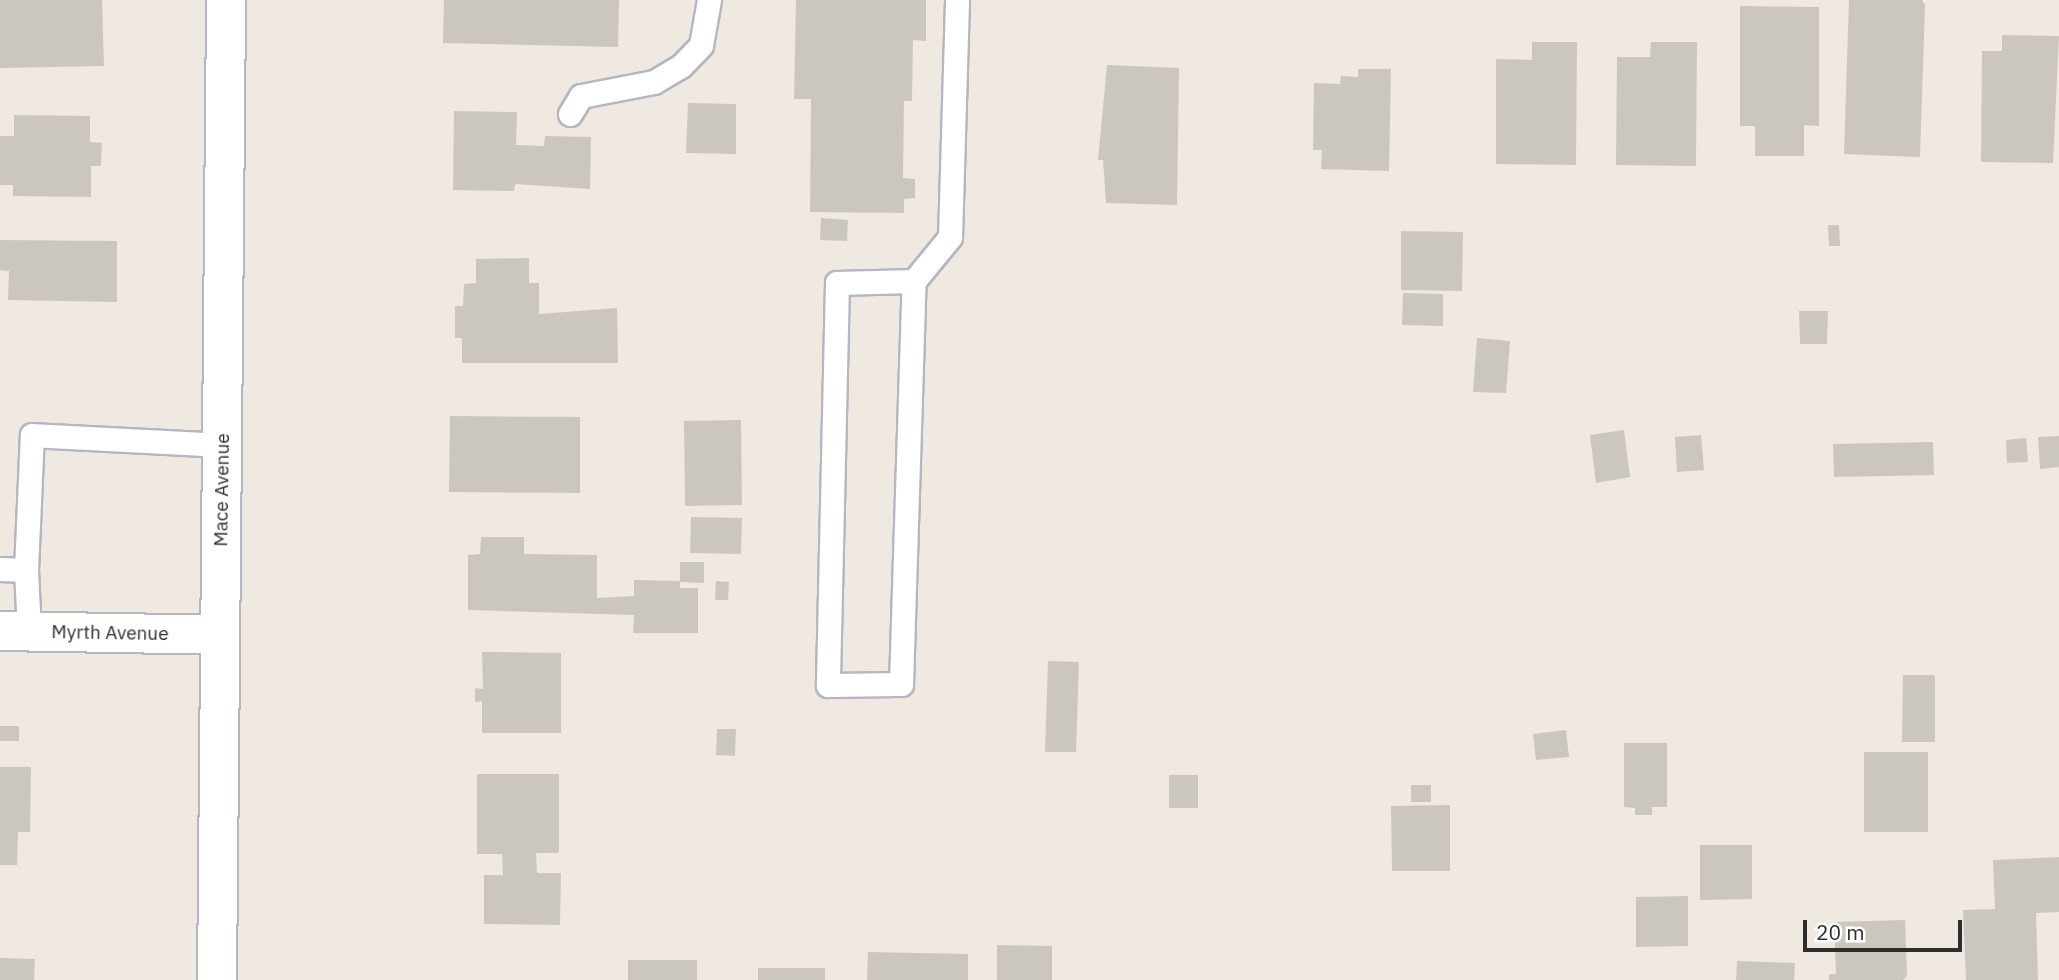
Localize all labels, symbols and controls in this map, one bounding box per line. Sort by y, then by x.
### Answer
street label: Mace Avenue [210,433,234,547]
street label: Myrth Avenue [51,621,169,645]
scale bar [1807,906,1966,950]
text: 20 m [1816,918,1865,946]

